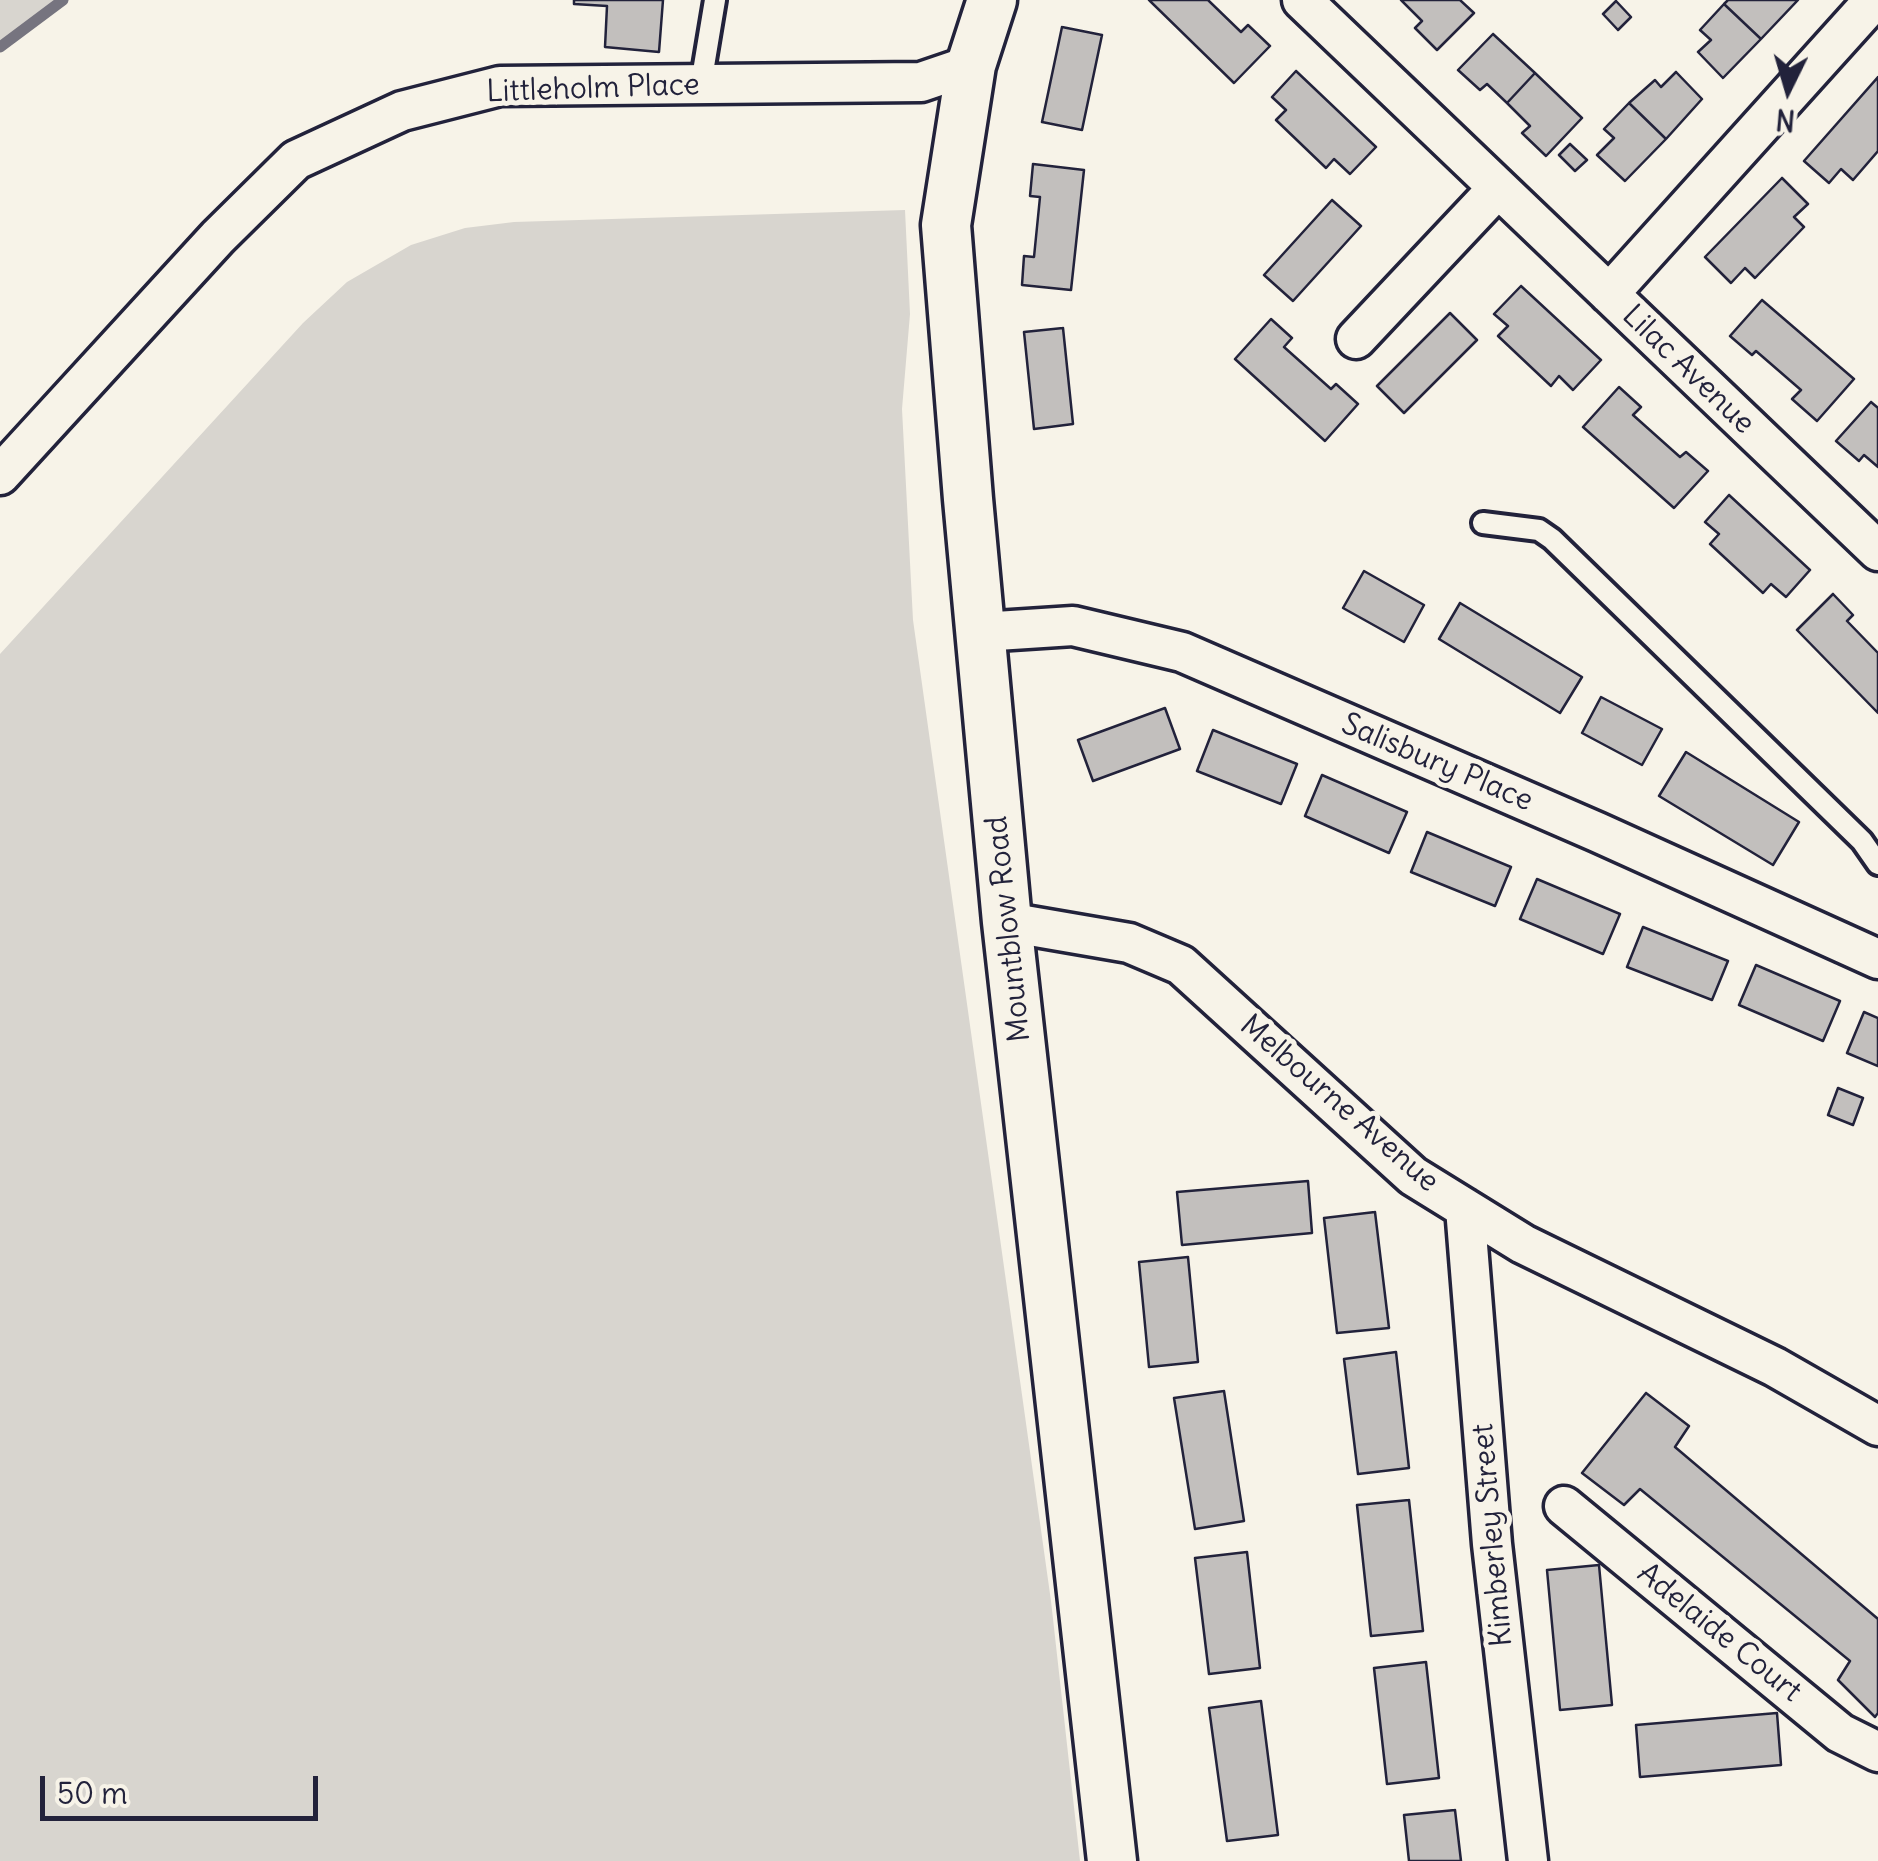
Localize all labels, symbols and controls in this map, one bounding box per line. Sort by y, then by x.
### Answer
north arrow [1738,40,1838,140]
street label: Littleholm Place [486,67,700,111]
text: N [1774,101,1797,139]
street label: Lilac Avenue [1614,298,1762,442]
street label: Salisbury Place [1336,707,1538,819]
street label: Mountblow Road [979,814,1039,1044]
street label: Melbourne Avenue [1232,1008,1446,1200]
street label: Kimberley Street [1465,1422,1521,1648]
street label: Adelaide Court [1630,1556,1808,1710]
scale bar [45,1756,322,1818]
text: 50 m [57,1774,127,1812]

